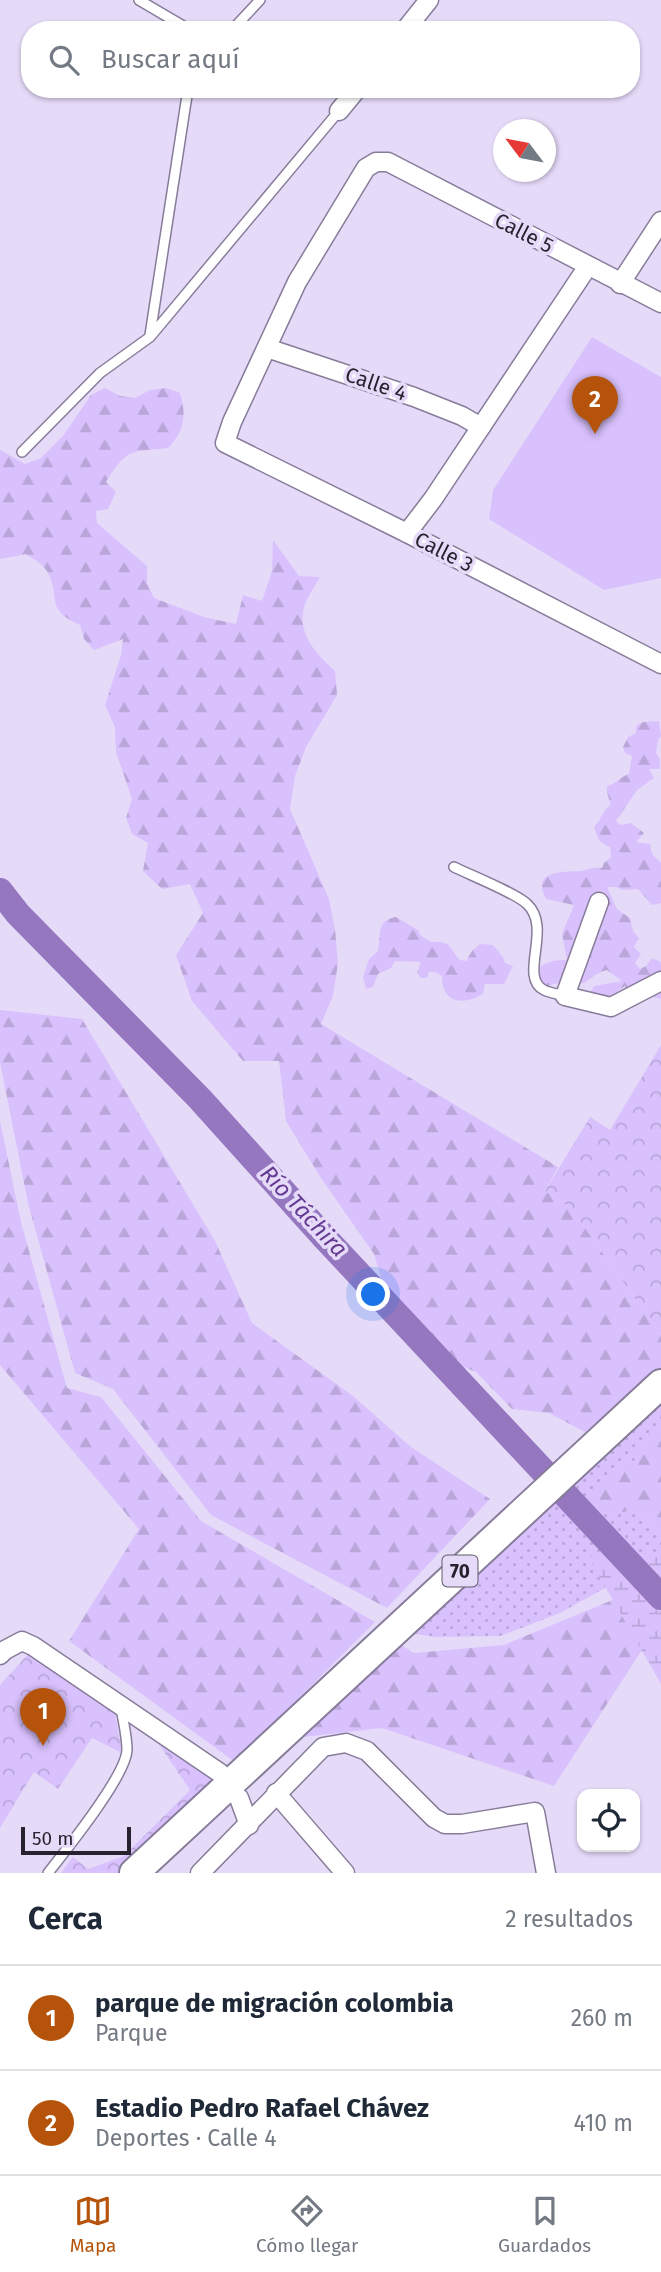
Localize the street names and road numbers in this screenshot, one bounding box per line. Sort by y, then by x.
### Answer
street label: Calle 5 [490,207,558,259]
street label: Calle 4 [342,361,410,407]
street label: Calle 3 [410,526,478,578]
road number: 70 [442,1555,477,1586]

